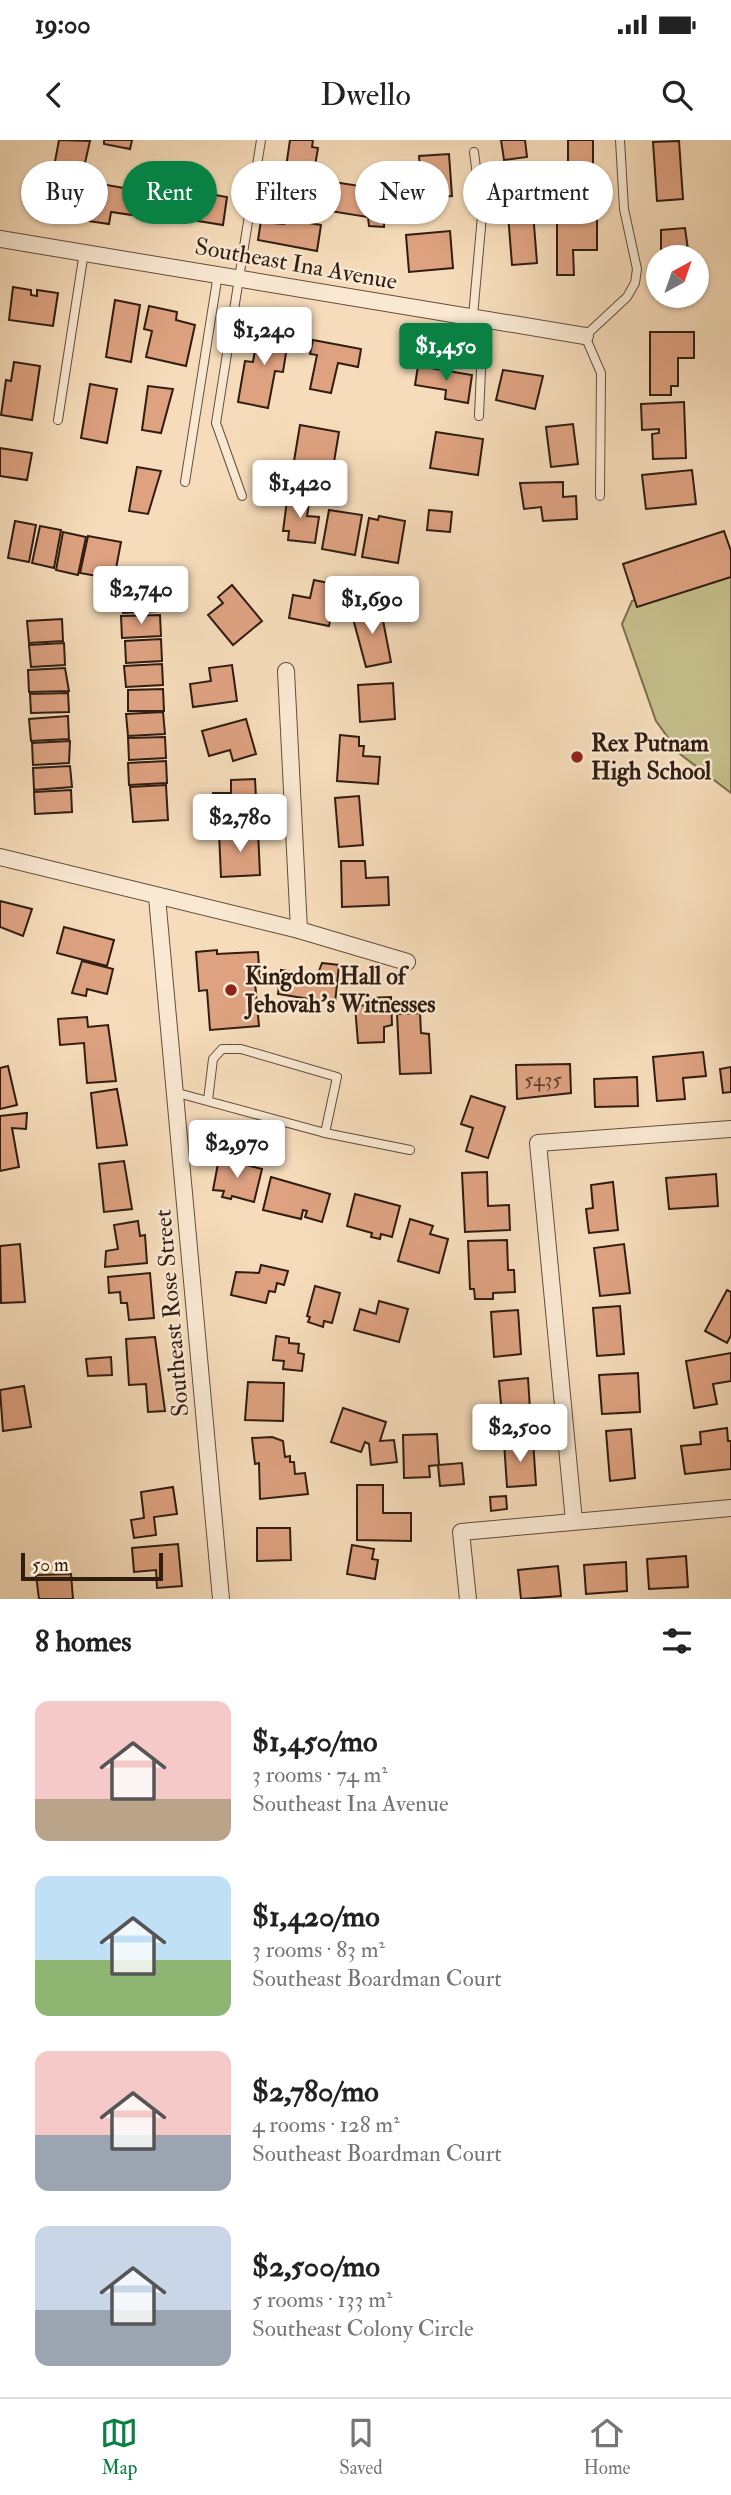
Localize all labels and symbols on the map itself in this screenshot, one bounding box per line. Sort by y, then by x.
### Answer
street label: Southeast Ina Avenue [192,231,400,297]
north arrow [646,245,709,308]
pin: $1,240 [207,308,321,367]
pin: $1,450 [389,324,503,383]
pin: $1,420 [243,460,357,520]
pin: $2,740 [84,566,198,626]
pin: $1,690 [315,576,429,636]
place label: Rex Putnam High School [591,728,712,787]
marker: Rex Putnam High School [569,749,585,765]
pin: $2,780 [183,794,297,854]
place label: Kingdom Hall of Jehovah’s Witnesses [244,961,436,1020]
marker: Kingdom Hall of Jehovah’s Witnesses [223,982,239,998]
house number: 5435 [524,1066,562,1093]
pin: $2,970 [180,1121,294,1180]
street label: Southeast Rose Street [147,1208,197,1418]
pin: $2,500 [463,1404,577,1464]
scale bar [21,1550,163,1582]

